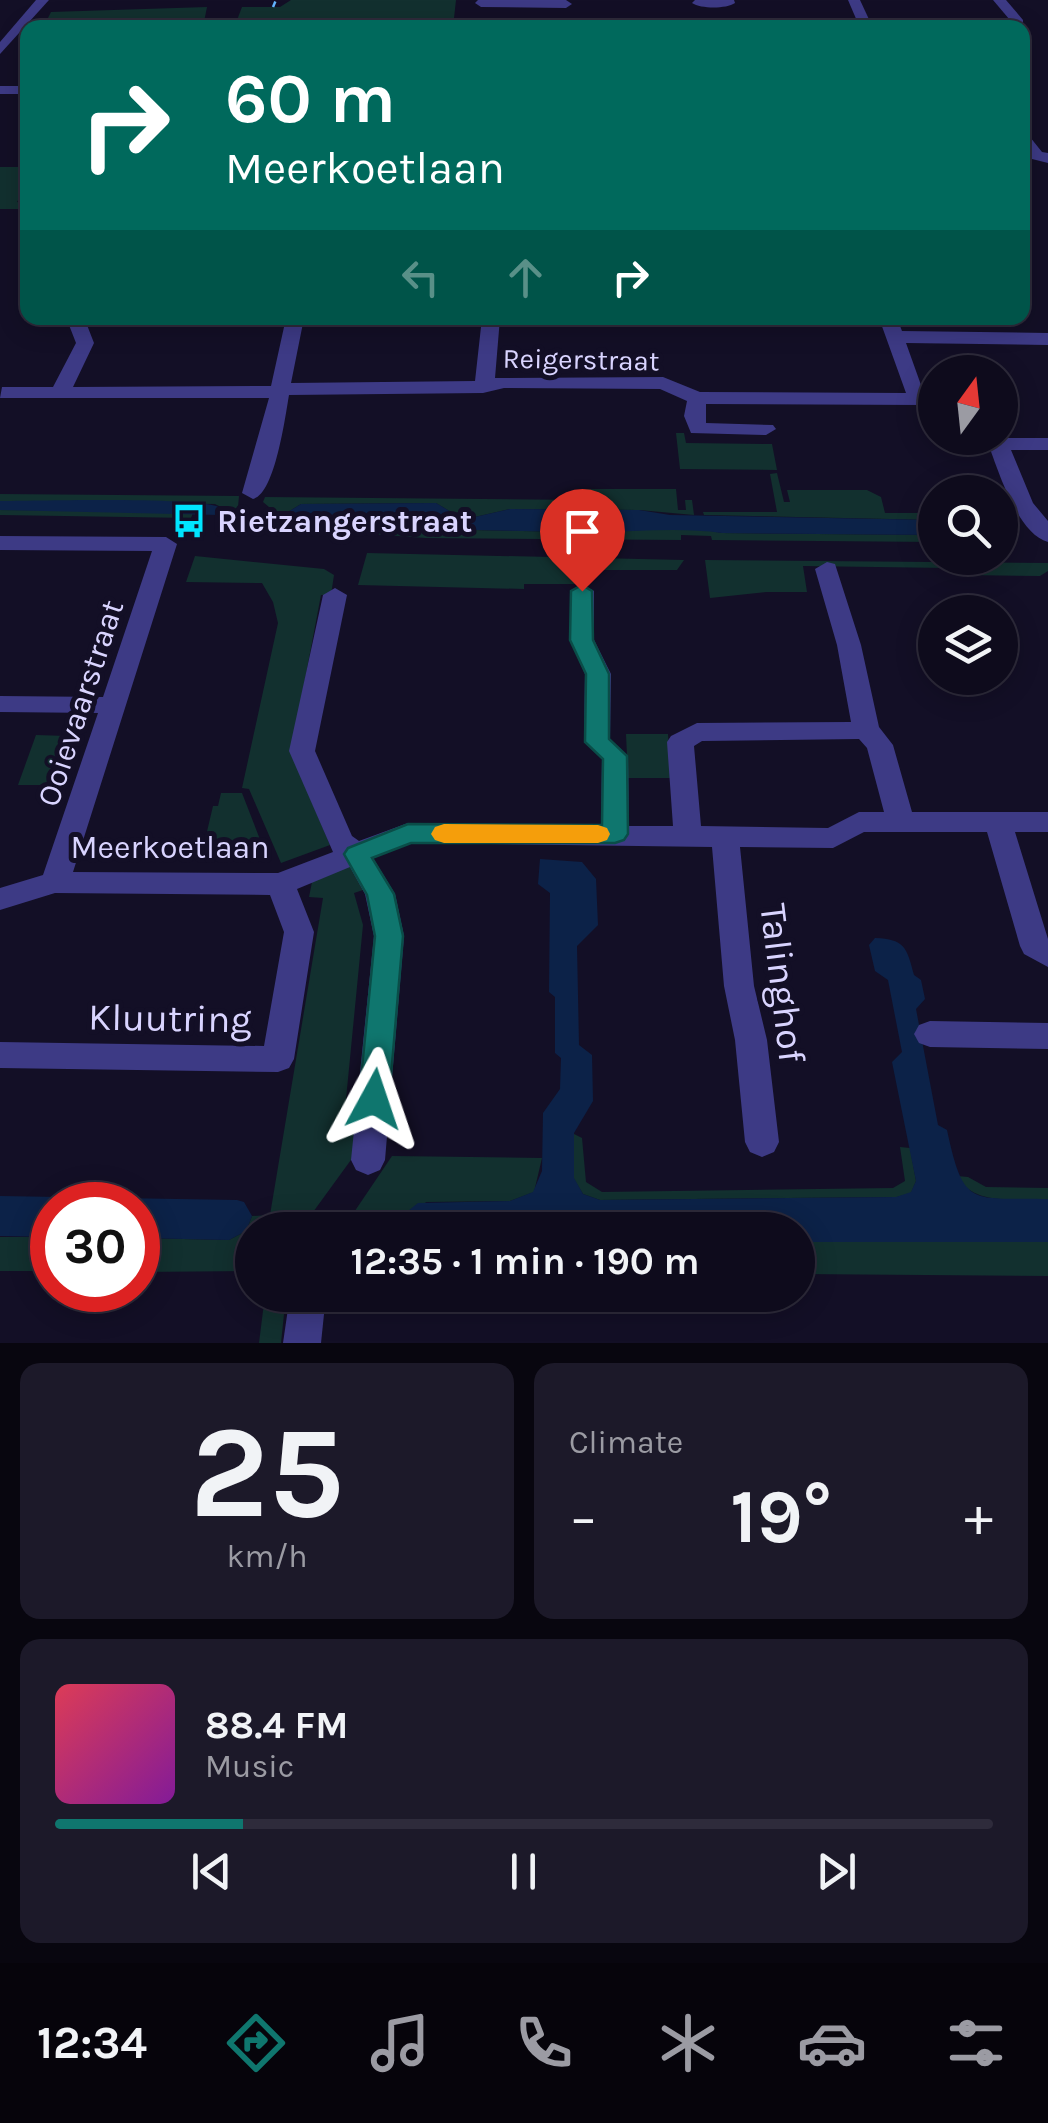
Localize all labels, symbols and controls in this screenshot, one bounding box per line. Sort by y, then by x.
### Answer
text: 60 m [225,58,396,140]
icon: right [60,60,190,190]
text: Meerkoetlaan [225,142,505,194]
icon: left [393,250,448,305]
icon: ahead [498,250,553,305]
icon: right [603,250,658,305]
street label: Reigerstraat [502,342,660,377]
north arrow [918,355,1018,455]
map controls [918,355,1018,695]
button: search [918,475,1018,575]
pin [540,489,625,592]
bus stop icon: Rietzangerstraat [170,502,208,540]
place label: Rietzangerstraat [217,503,472,540]
icon: arrive [555,504,610,559]
street label: Ooievaarstraat [30,595,131,811]
button: layers [918,595,1018,695]
street label: Meerkoetlaan [70,829,270,866]
street label: Talinghof [750,901,815,1066]
street label: Kluutring [88,995,252,1042]
position arrow [322,1047,426,1151]
speed limit sign: 30 [30,1182,160,1312]
text: 12:35 · 1 min · 190 m [350,1239,700,1284]
text: 25 [190,1397,344,1549]
text: Climate [569,1424,683,1461]
text: 19° [730,1473,832,1561]
text: − [569,1485,598,1549]
text: + [964,1485,993,1549]
text: km/h [226,1538,308,1575]
text: 88.4 FM [205,1703,349,1748]
text: Music [205,1748,294,1785]
icon: previous [184,1844,239,1899]
icon: pause [496,1844,551,1899]
icon: next [809,1844,864,1899]
icon: directions [221,2008,291,2078]
icon: music [365,2008,435,2078]
icon: phone [509,2008,579,2078]
icon: climate [653,2008,723,2078]
icon: car [797,2008,867,2078]
icon: filters [941,2008,1011,2078]
text: 12:34 [37,2017,147,2069]

